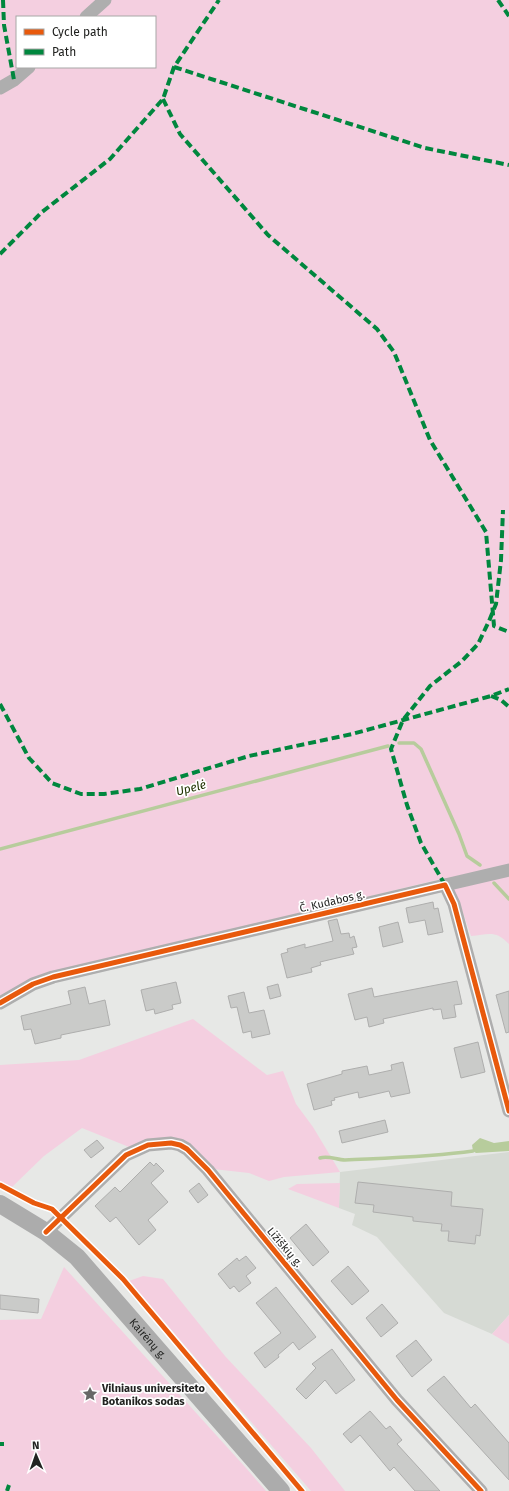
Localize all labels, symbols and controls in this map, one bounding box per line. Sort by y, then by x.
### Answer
legend [16,16,156,68]
text: Cycle path [52,25,108,39]
text: Path [52,45,76,59]
water label: Upelė [174,777,208,799]
street label: Č. Kudabos g. [298,887,366,915]
street label: Ližiškių g. [264,1225,305,1270]
street label: Kairėnų g. [127,1316,169,1362]
place label: Vilniaus universiteto Botanikos sodas [101,1382,206,1408]
place icon: Vilniaus universiteto Botanikos sodas [81,1385,99,1403]
north arrow [16,1435,56,1475]
text: N [32,1439,40,1452]

